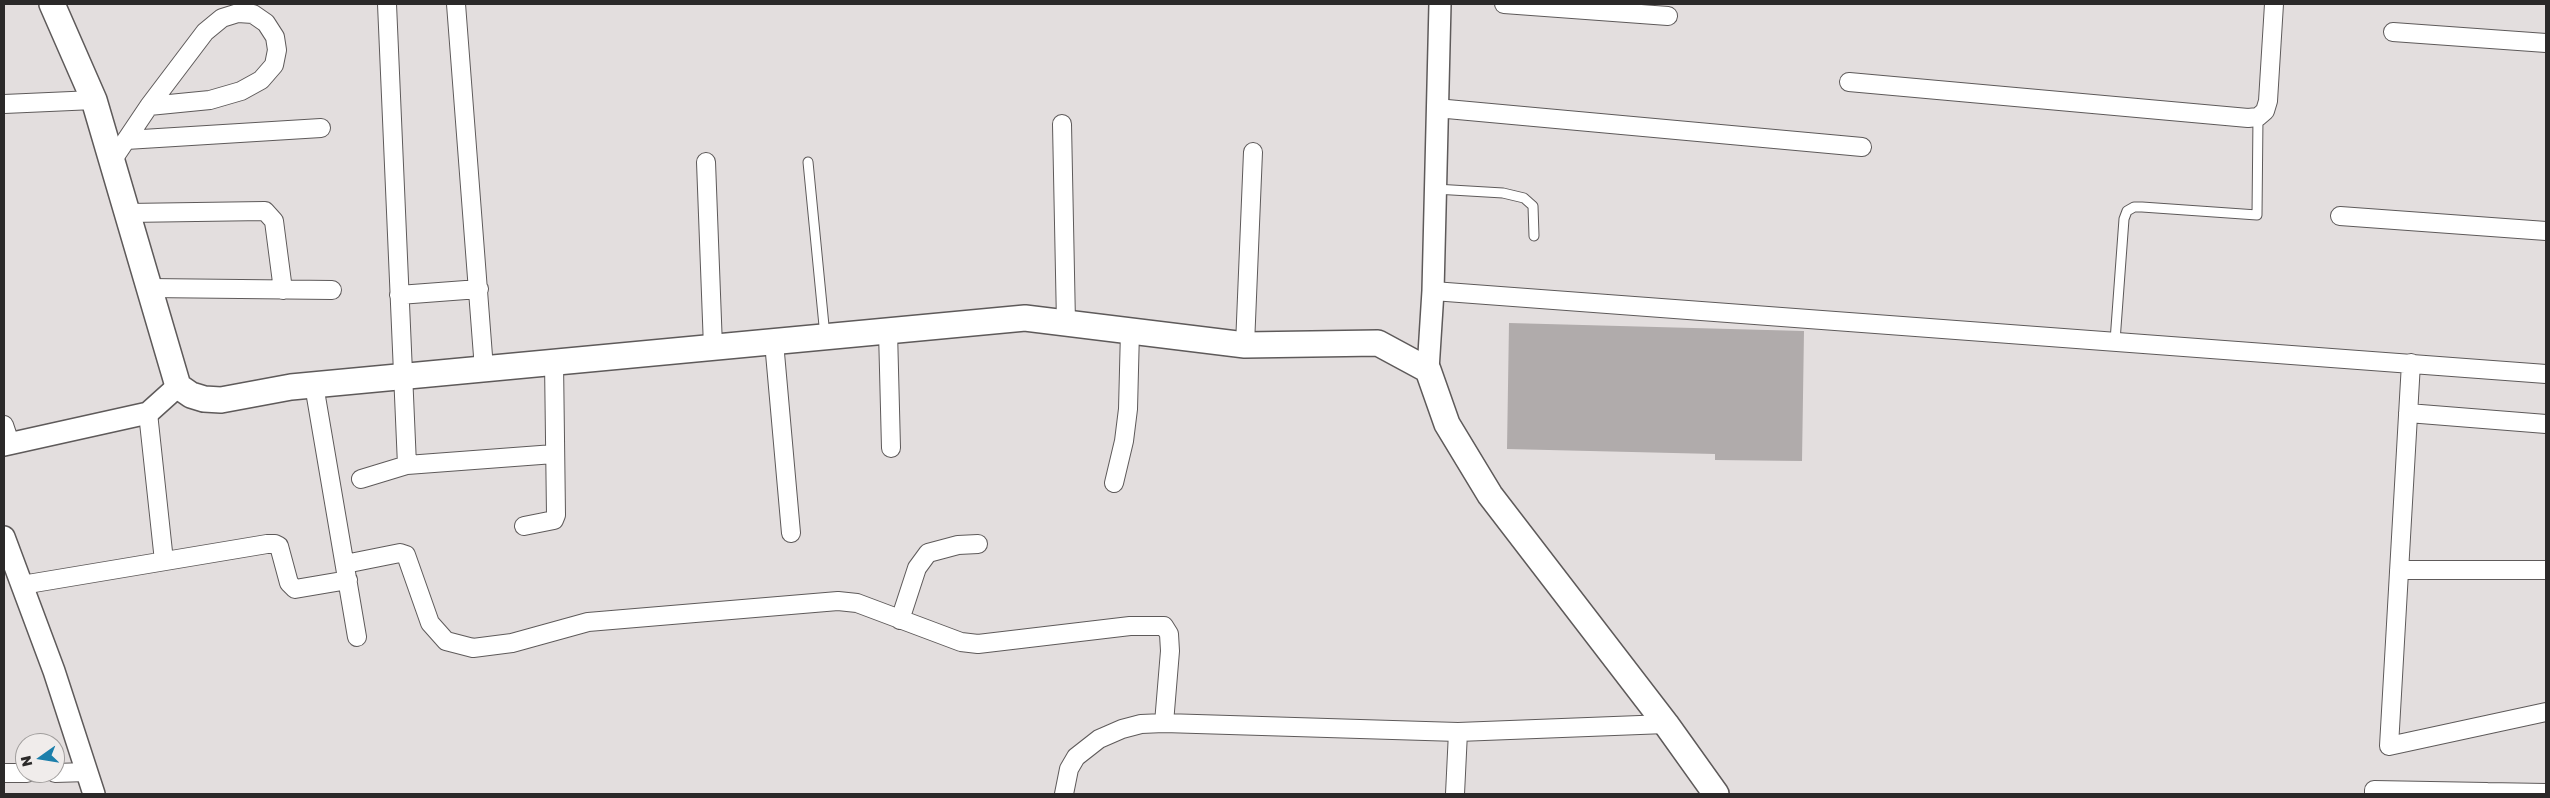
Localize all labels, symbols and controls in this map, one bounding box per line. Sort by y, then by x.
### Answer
north arrow [15,733,65,783]
text: N [16,754,35,768]

